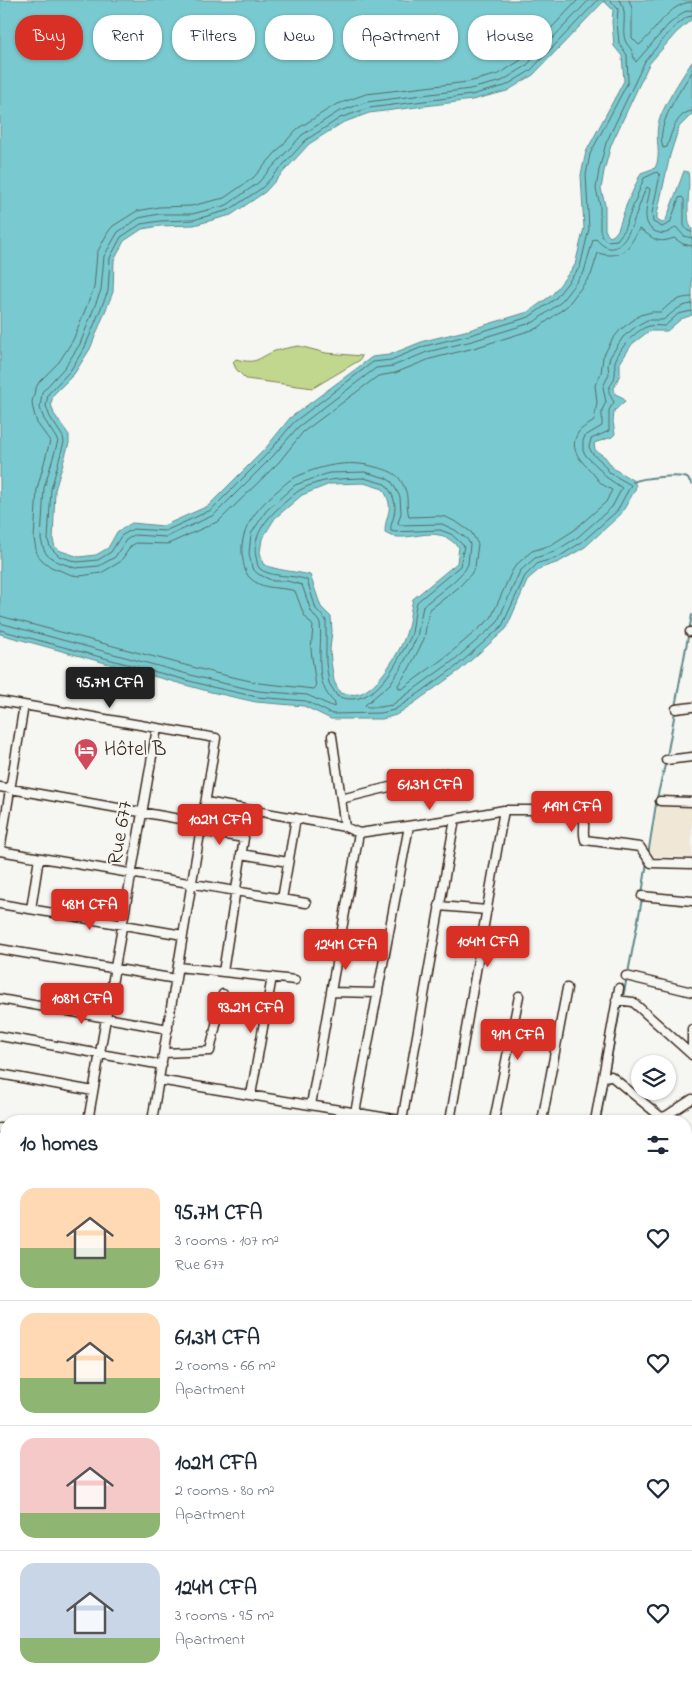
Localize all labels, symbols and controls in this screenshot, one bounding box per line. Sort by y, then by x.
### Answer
chip: Buy [15,15,83,60]
chip: Rent [93,15,162,60]
chip: Filters [172,15,255,60]
chip: New [265,15,333,60]
chip: Apartment [343,15,458,60]
chip: House [468,15,552,60]
pin: 95.7M CFA [53,666,167,709]
text: 95.7M CFA [77,671,143,695]
place label: Hôtel B [104,735,167,765]
hotel icon: Hôtel B [73,737,99,771]
pin: 61.3M CFA [373,768,487,811]
text: 61.3M CFA [398,773,462,797]
pin: 149M CFA [520,790,624,833]
text: 149M CFA [542,795,602,819]
street label: Rue 677 [101,798,141,867]
pin: 102M CFA [168,804,272,846]
text: 102M CFA [189,808,251,832]
pin: 48M CFA [44,888,136,931]
text: 48M CFA [62,893,118,917]
pin: 104M CFA [436,926,540,968]
pin: 124M CFA [294,928,398,971]
text: 104M CFA [457,930,519,954]
text: 124M CFA [315,933,377,957]
pin: 108M CFA [30,982,134,1025]
text: 108M CFA [52,987,112,1011]
pin: 93.2M CFA [194,992,308,1034]
text: 93.2M CFA [218,996,284,1020]
pin: 91M CFA [472,1018,564,1061]
text: 91M CFA [492,1023,544,1047]
map controls [631,1055,676,1100]
button: layers [631,1055,676,1100]
text: 10 homes [20,1130,98,1160]
icon: filters [644,1131,672,1159]
text: 95.7M CFA [175,1199,262,1229]
icon: home [60,1208,120,1268]
icon: heart [644,1224,672,1252]
text: 3 rooms · 107 m² [175,1229,279,1253]
text: Rue 677 [175,1253,224,1277]
text: 61.3M CFA [175,1324,260,1354]
icon: home [60,1333,120,1393]
icon: heart [644,1349,672,1377]
text: 2 rooms · 66 m² [175,1354,276,1378]
text: Apartment [175,1378,245,1402]
text: 102M CFA [175,1449,257,1479]
icon: home [60,1458,120,1518]
icon: heart [644,1474,672,1502]
text: 2 rooms · 80 m² [175,1479,275,1503]
text: Apartment [175,1503,245,1527]
text: 124M CFA [175,1574,257,1604]
icon: home [60,1583,120,1643]
icon: heart [644,1599,672,1627]
text: 3 rooms · 95 m² [175,1604,274,1628]
text: Apartment [175,1628,245,1652]

